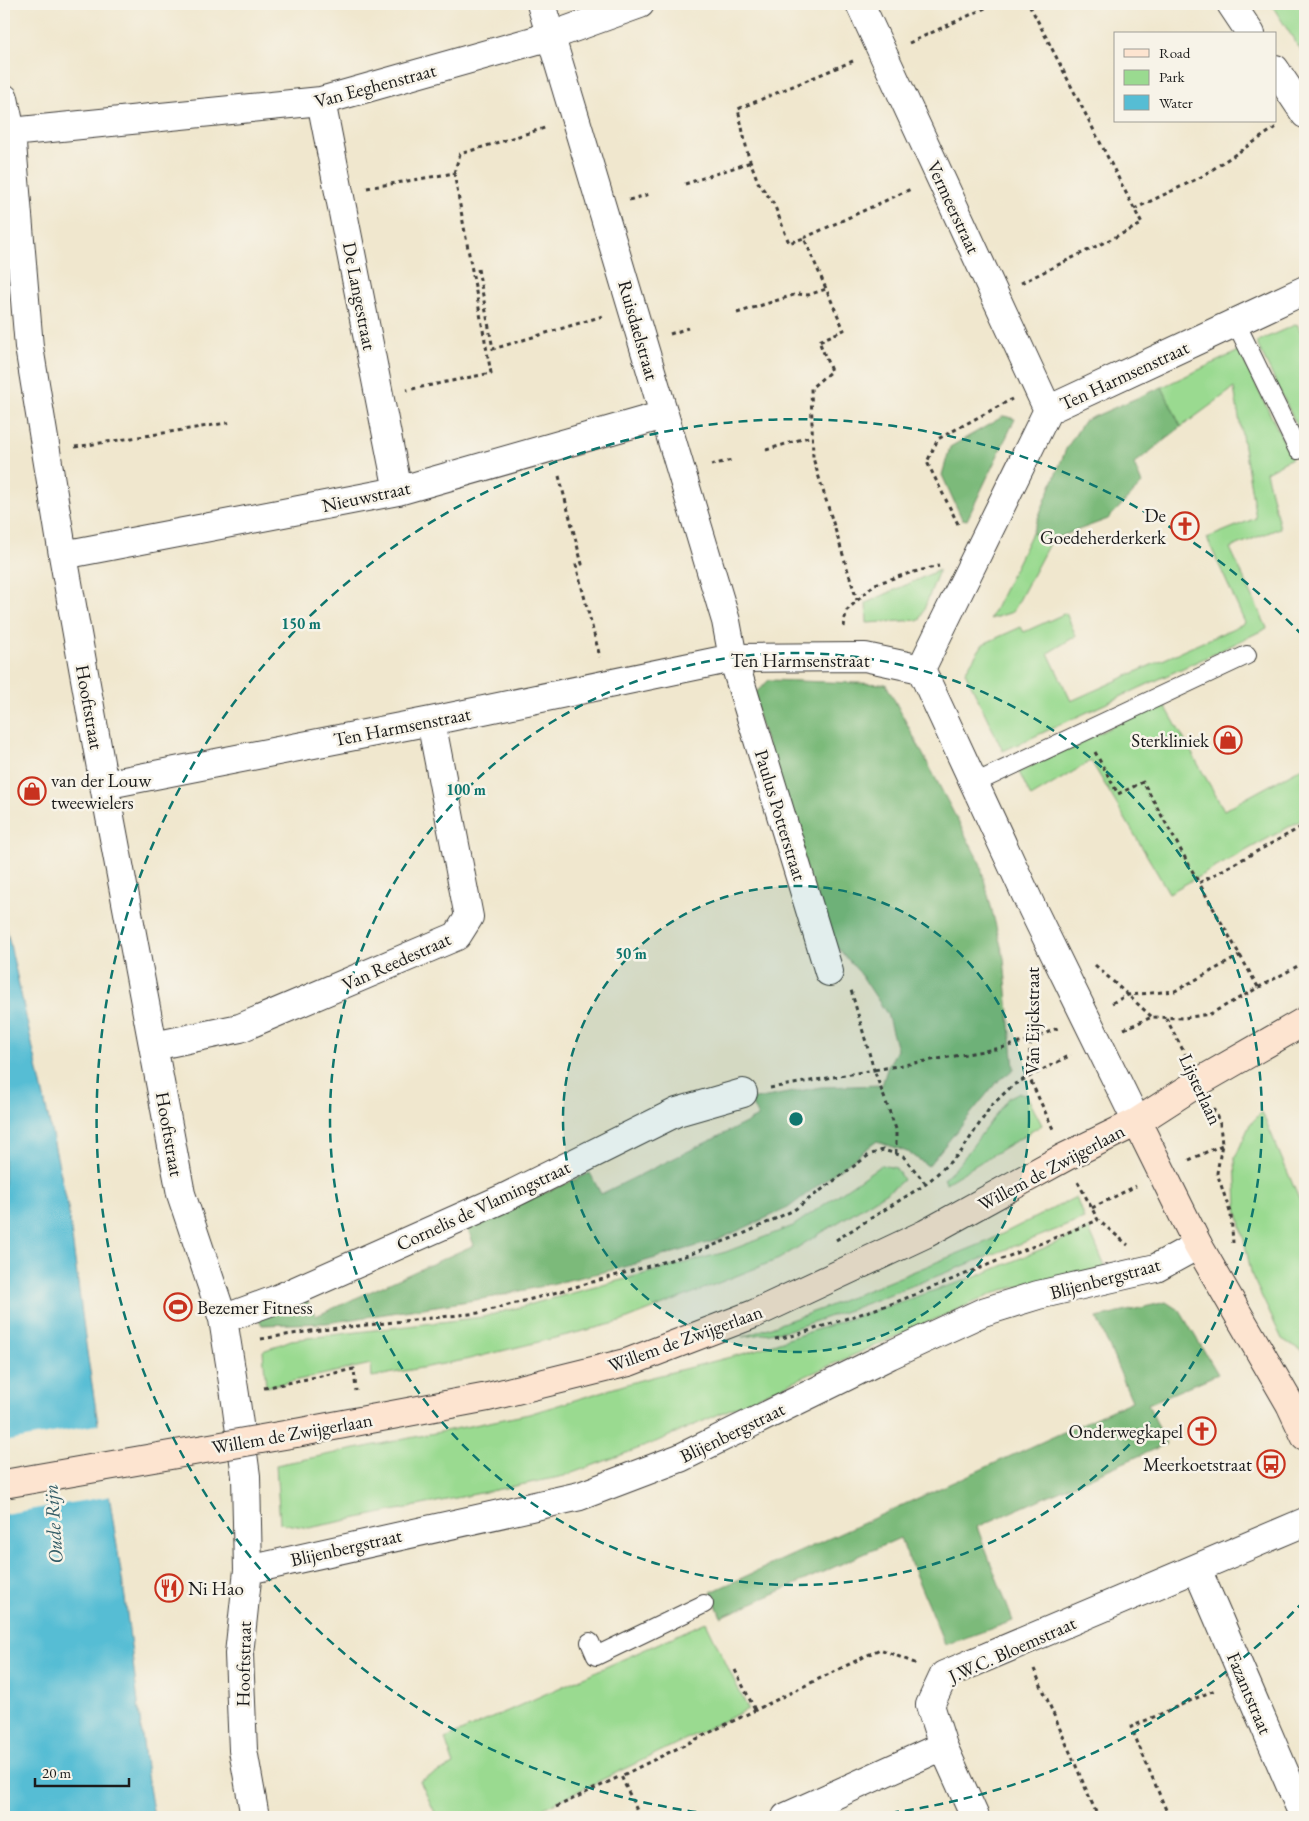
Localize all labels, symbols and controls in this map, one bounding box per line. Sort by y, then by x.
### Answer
legend [1114,32,1276,122]
text: Road [1159,43,1191,62]
street label: Van Eeghenstraat [312,57,439,114]
text: Park [1159,67,1186,86]
text: Water [1159,93,1193,112]
street label: Vermeerstraat [921,157,986,258]
street label: De Langestraat [337,240,382,352]
street label: Ruisdaelstraat [612,277,665,383]
street label: Ten Harmsenstraat [1056,335,1193,416]
street label: Nieuwstraat [320,475,413,518]
place label: De Goedeherderkerk [1040,503,1167,550]
church icon: De Goedeherderkerk [1170,511,1200,541]
text: 150 m [281,614,321,633]
street label: Ten Harmsenstraat [730,648,870,673]
street label: Hooftstraat [70,663,109,752]
street label: Ten Harmsenstraat [331,701,473,752]
shop icon: Sterkliniek [1213,725,1243,755]
place label: Sterkliniek [1131,728,1210,753]
street label: Paulus Potterstraat [749,747,812,884]
place label: van der Louw tweewielers [51,768,152,815]
shop icon: van der Louw tweewielers [17,776,47,806]
text: 100 m [446,780,486,799]
street label: Van Reedestraat [338,926,455,997]
text: 50 m [615,944,647,963]
street label: Van Eijckstraat [1020,967,1045,1075]
street label: Lijsterlaan [1173,1050,1228,1129]
street label: Hooftstraat [150,1090,189,1179]
centre of rings [787,1110,805,1128]
street label: Willem de Zwijgerlaan [973,1118,1129,1217]
street label: Cornelis de Vlamingstraat [392,1154,574,1257]
street label: Blijenbergstraat [1047,1252,1163,1305]
sports icon: Bezemer Fitness [163,1292,193,1322]
place label: Bezemer Fitness [197,1295,313,1320]
street label: Willem de Zwijgerlaan [604,1299,766,1378]
street label: Blijenbergstraat [676,1396,789,1469]
street label: Willem de Zwijgerlaan [210,1407,374,1460]
church icon: Onderwegkapel [1187,1416,1217,1446]
place label: Onderwegkapel [1069,1419,1183,1444]
bus stop icon: Meerkoetstraat [1256,1449,1286,1479]
place label: Meerkoetstraat [1143,1452,1252,1477]
water label: Oude Rijn [37,1483,69,1565]
street label: Blijenbergstraat [288,1523,404,1572]
restaurant icon: Ni Hao [154,1573,184,1603]
place label: Ni Hao [188,1576,244,1601]
street label: J.W.C. Bloemstraat [943,1610,1080,1690]
street label: Hooftstraat [230,1621,257,1707]
street label: Fazantstraat [1221,1648,1278,1738]
scale bar [35,1756,129,1788]
text: 20 m [42,1763,71,1782]

